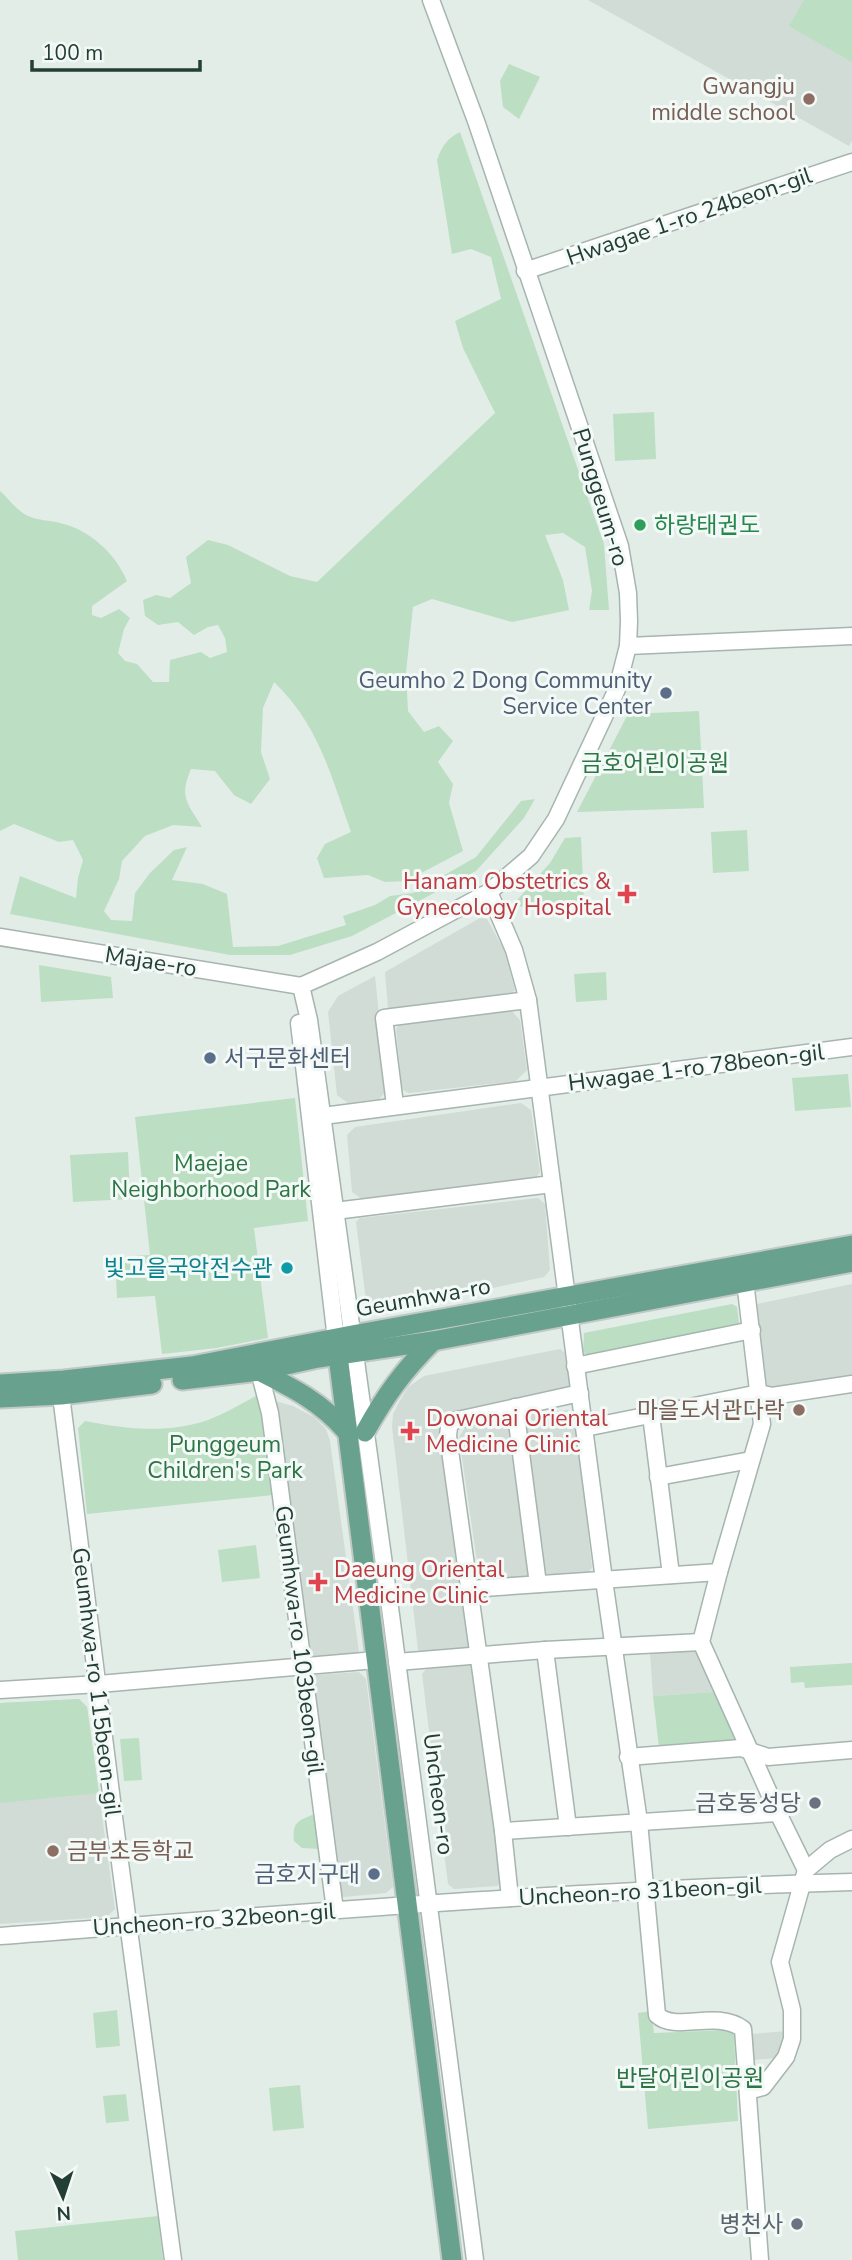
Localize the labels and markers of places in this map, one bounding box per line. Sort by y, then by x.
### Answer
place label: Gwangju middle school [651,71,795,128]
marker: Gwangju middle school [801,91,817,107]
place label: 하랑태권도 [654,510,760,541]
marker: 하랑태권도 [632,517,648,533]
place label: Geumho 2 Dong Community Service Center [359,665,653,722]
marker: Geumho 2 Dong Community Service Center [658,685,674,701]
place label: Hanam Obstetrics & Gynecology Hospital [396,866,611,923]
marker: Hanam Obstetrics & Gynecology Hospital [617,884,637,904]
place label: 서구문화센터 [224,1043,351,1074]
marker: 서구문화센터 [202,1050,218,1066]
place label: 빛고을국악전수관 [104,1253,273,1284]
marker: 빛고을국악전수관 [279,1260,295,1276]
place label: 마을도서관다락 [637,1395,785,1426]
marker: 마을도서관다락 [791,1402,807,1418]
place label: Dowonai Oriental Medicine Clinic [426,1403,608,1460]
marker: Dowonai Oriental Medicine Clinic [400,1421,420,1441]
place label: Daeung Oriental Medicine Clinic [334,1554,505,1611]
marker: Daeung Oriental Medicine Clinic [308,1572,328,1592]
place label: 금호동성당 [695,1788,801,1819]
marker: 금호동성당 [807,1795,823,1811]
place label: 금부초등학교 [67,1836,194,1867]
marker: 금부초등학교 [45,1843,61,1859]
place label: 금호지구대 [254,1859,360,1890]
marker: 금호지구대 [366,1866,382,1882]
place label: 병천사 [720,2209,783,2240]
marker: 병천사 [789,2216,805,2232]

